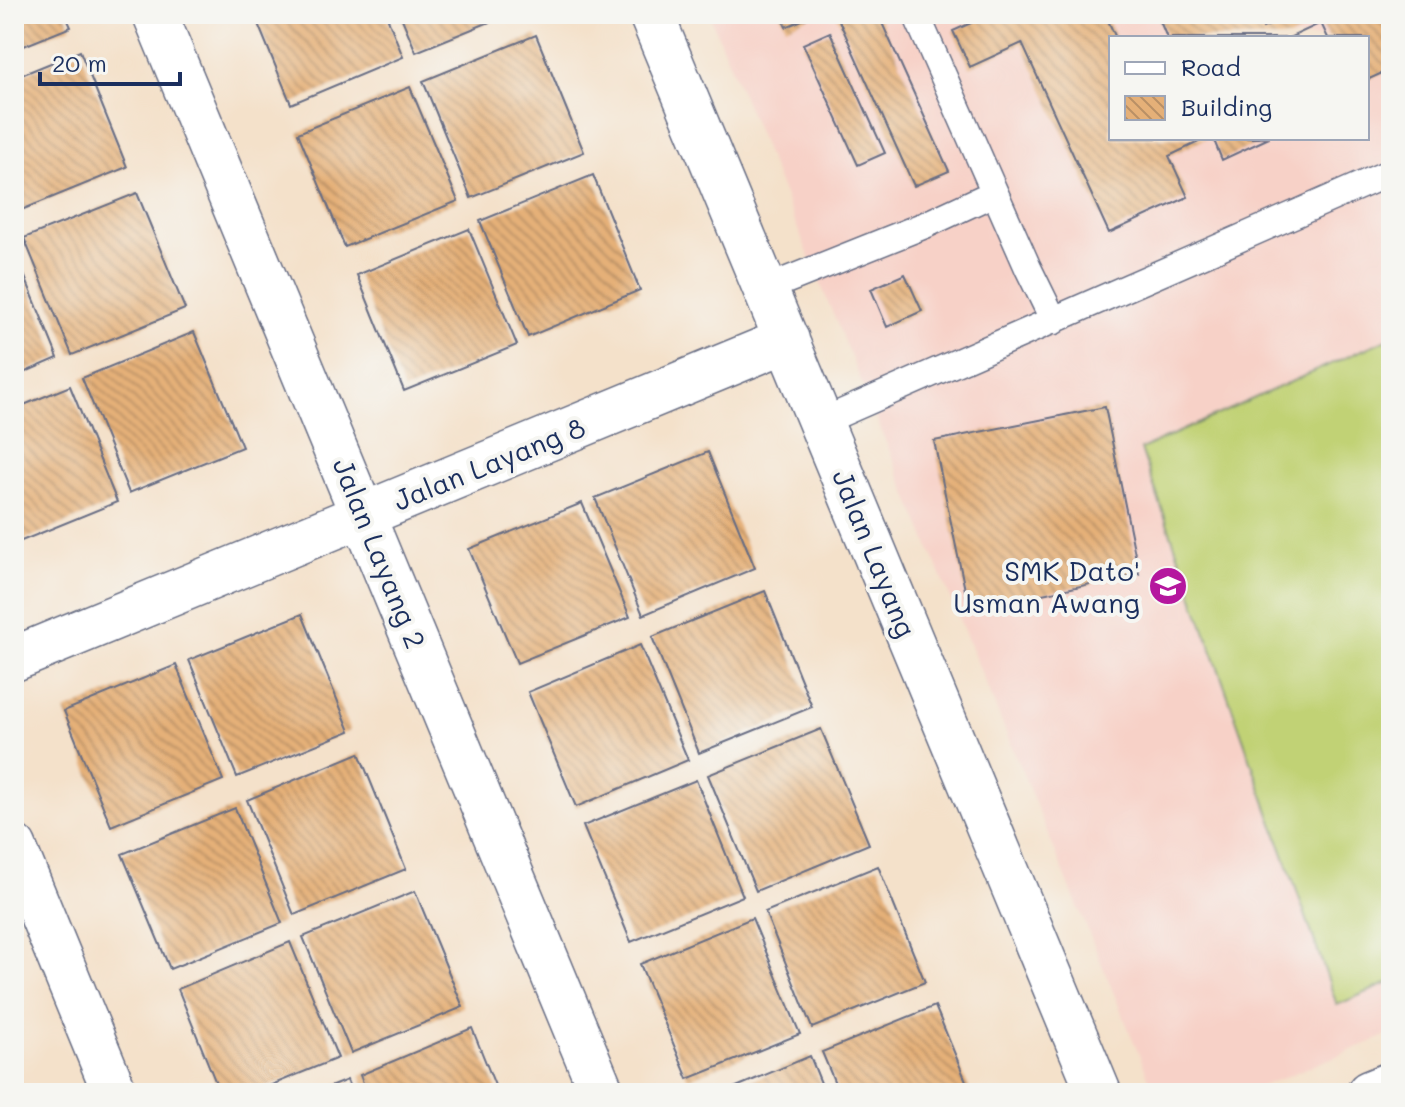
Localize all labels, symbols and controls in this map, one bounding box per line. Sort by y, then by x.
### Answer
scale bar [40,36,180,86]
legend [1109,36,1369,140]
text: 20 m [52,47,107,78]
text: Road [1181,51,1241,82]
text: Building [1181,91,1272,122]
street label: Jalan Layang 8 [388,408,590,518]
street label: Jalan Layang 2 [325,452,435,654]
street label: Jalan Layang [825,464,925,642]
place label: SMK Dato' Usman Awang [953,552,1140,620]
school or university icon: SMK Dato' Usman Awang [1147,565,1189,607]

